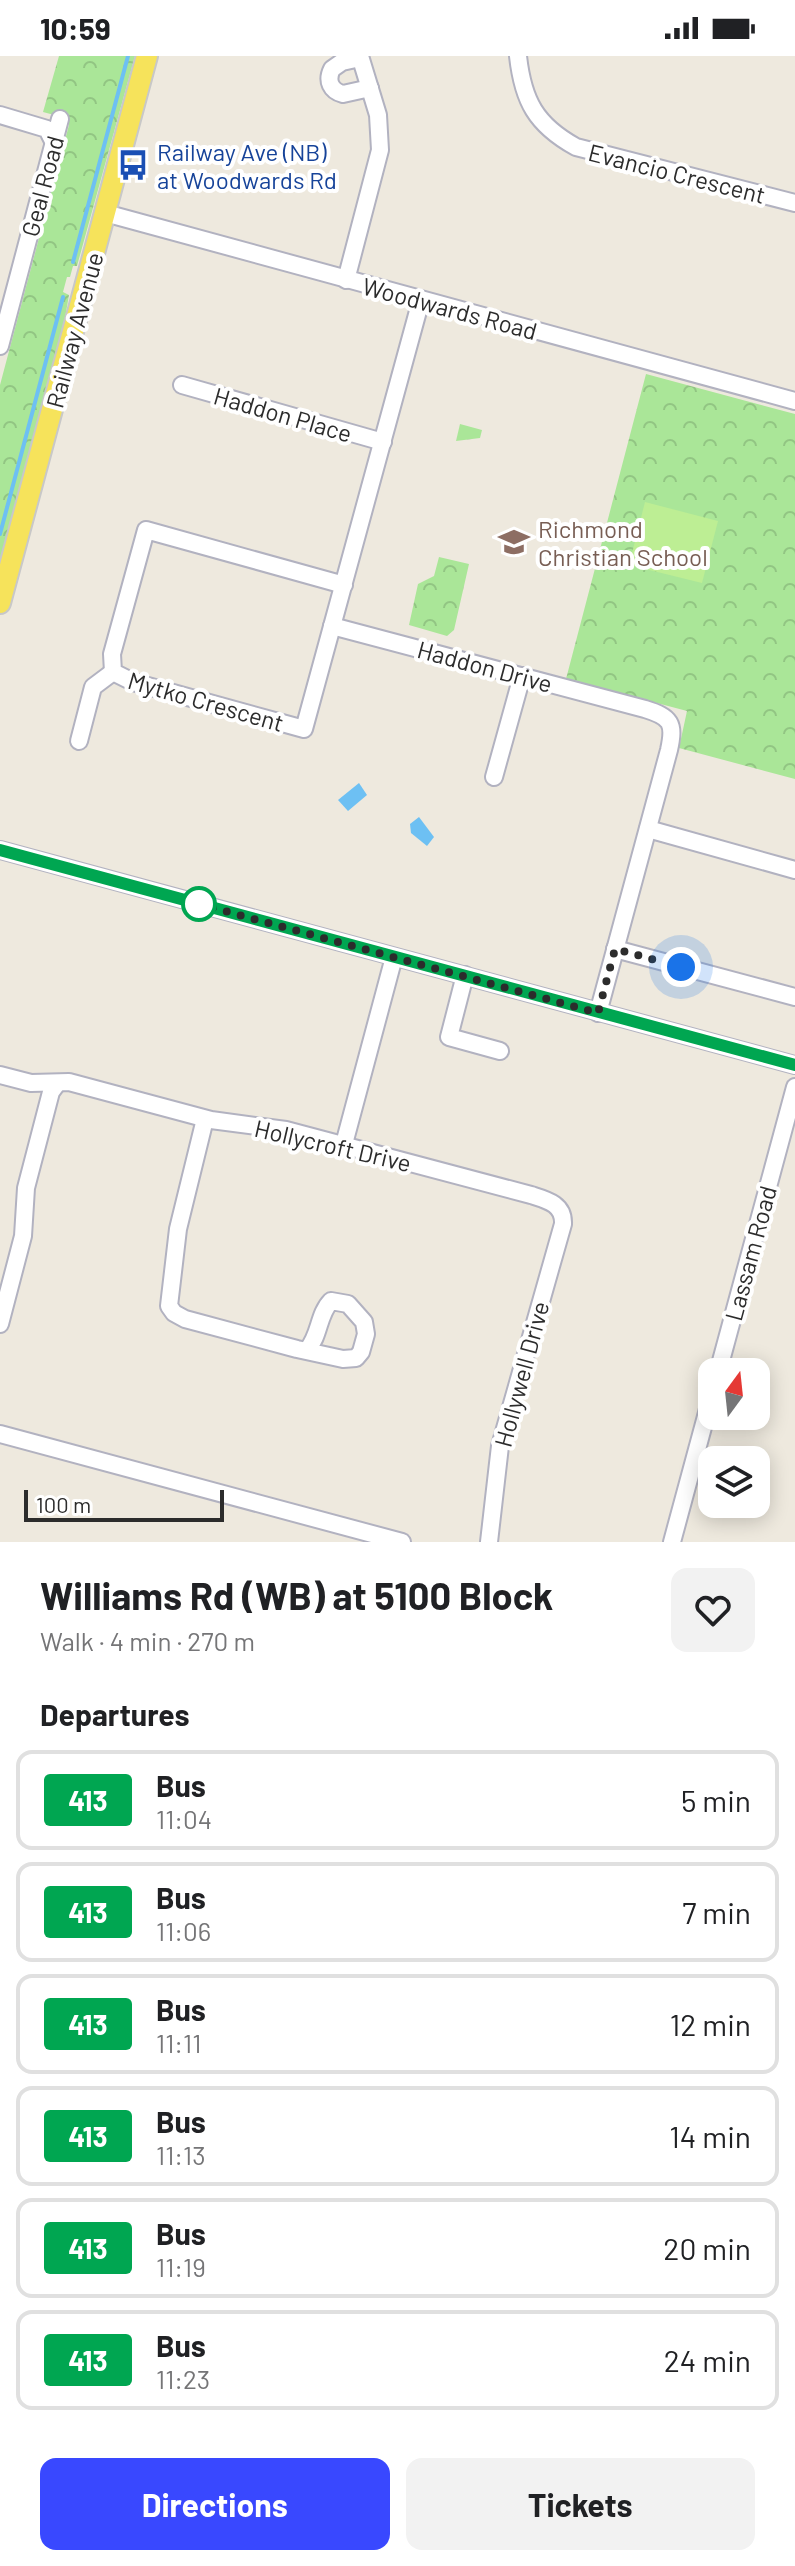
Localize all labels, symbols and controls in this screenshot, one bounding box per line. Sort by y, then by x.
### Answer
text: 10:59 [40,10,111,46]
street label: Geal Road [15,132,69,240]
place label: Railway Ave (NB) at Woodwards Rd [157,137,337,194]
street label: Evancio Crescent [586,137,768,209]
bus stop icon: Railway Ave (NB) at Woodwards Rd [116,148,150,182]
street label: Railway Avenue [39,249,109,411]
street label: Woodwards Road [360,271,540,345]
street label: Haddon Place [211,380,355,448]
place label: Richmond Christian School [538,514,708,571]
school or university icon: Richmond Christian School [497,525,531,559]
street label: Haddon Drive [414,634,556,698]
street label: Mytko Crescent [125,665,287,737]
unlabelled marker [182,887,216,921]
your location [661,947,701,987]
street label: Hollycroft Drive [252,1113,414,1177]
street label: Lassam Road [718,1182,782,1324]
street label: Hollywell Drive [488,1298,554,1450]
north arrow [698,1358,770,1430]
map controls [698,1358,770,1518]
button: layers [698,1446,770,1518]
scale bar [24,1486,224,1522]
text: 100 m [36,1491,91,1517]
button: heart [671,1568,755,1652]
text: Williams Rd (WB) at 5100 Block [40,1572,553,1618]
text: Walk · 4 min · 270 m [40,1625,255,1656]
text: Departures [40,1696,190,1732]
text: Bus [156,1767,206,1803]
text: 5 min [681,1782,751,1818]
text: 413 [68,1783,108,1817]
text: 11:04 [156,1803,212,1834]
text: Bus [156,1879,206,1915]
text: 7 min [682,1894,751,1930]
text: 413 [68,1895,108,1929]
text: 11:06 [156,1915,211,1946]
text: Bus [156,1991,206,2027]
text: 12 min [670,2006,751,2042]
text: 413 [68,2007,108,2041]
text: 11:11 [156,2027,201,2058]
text: Bus [156,2103,206,2139]
text: 14 min [669,2118,751,2154]
text: 413 [68,2119,108,2153]
text: 11:13 [156,2139,206,2170]
text: Bus [156,2215,206,2251]
text: 20 min [663,2230,751,2266]
text: 413 [68,2231,108,2265]
text: 11:19 [156,2251,206,2282]
text: Bus [156,2327,206,2363]
text: 24 min [664,2342,751,2378]
text: 413 [68,2343,108,2377]
text: 11:23 [156,2363,210,2394]
button: Directions [40,2458,390,2550]
button: Tickets [406,2458,755,2550]

